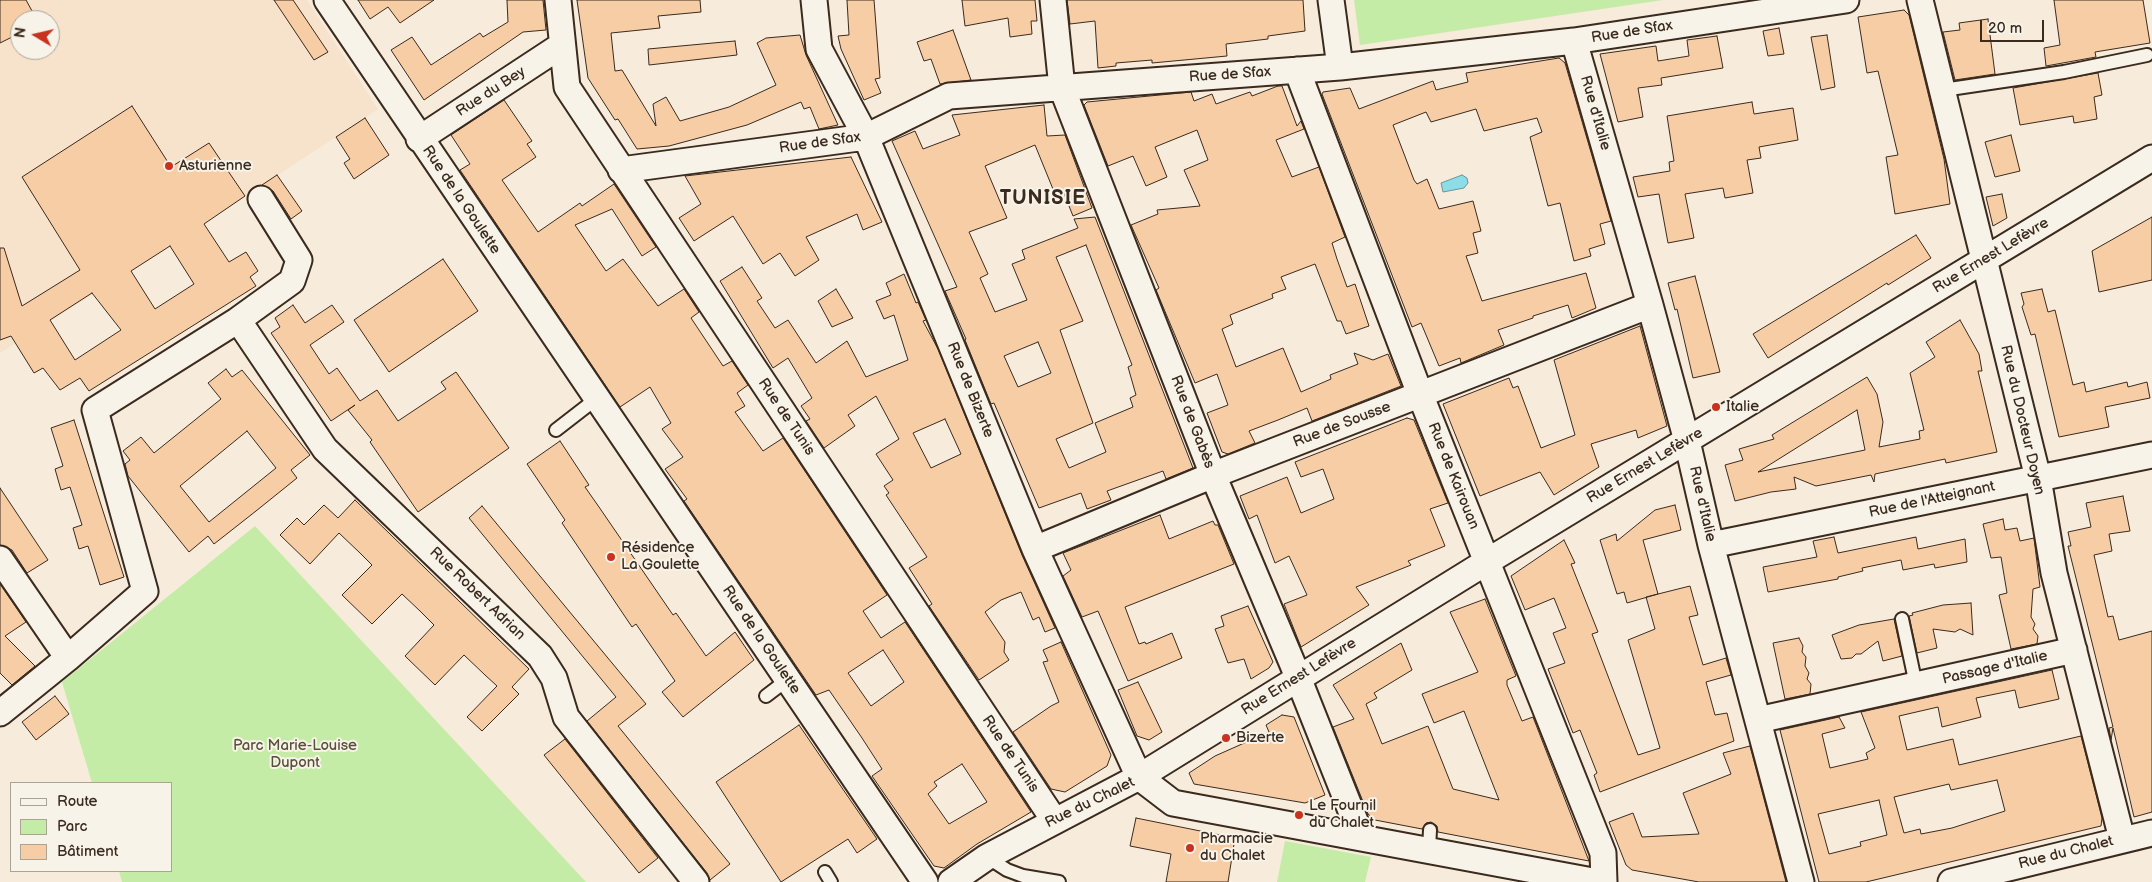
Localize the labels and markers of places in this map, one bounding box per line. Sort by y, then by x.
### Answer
place label: Asturienne [179,157,252,175]
marker: Asturienne [163,160,175,172]
place label: Italie [1726,398,1759,416]
marker: Italie [1710,401,1722,413]
place label: Résidence La Goulette [621,539,699,574]
marker: Résidence La Goulette [605,551,617,563]
place label: Bizerte [1236,729,1284,747]
marker: Bizerte [1220,732,1232,744]
place label: Le Fournil du Chalet [1309,797,1376,832]
marker: Le Fournil du Chalet [1293,809,1305,821]
place label: Pharmacie du Chalet [1200,830,1273,865]
marker: Pharmacie du Chalet [1184,842,1196,854]

